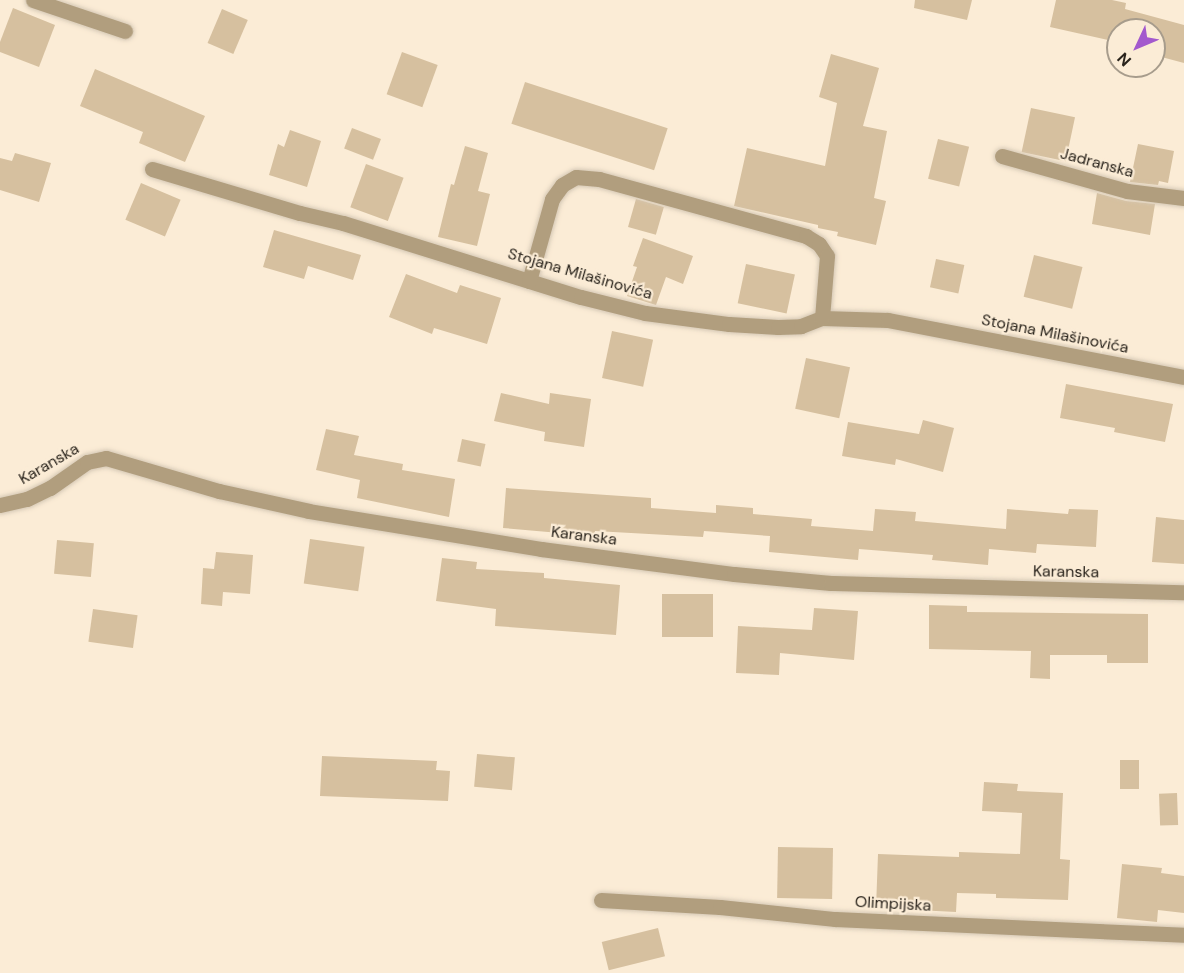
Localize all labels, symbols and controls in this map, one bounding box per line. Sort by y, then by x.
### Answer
north arrow [1106,18,1166,78]
text: N [1113,48,1136,71]
street label: Jadranska [1058,144,1136,182]
street label: Stojana Milašinovića [506,244,654,304]
street label: Stojana Milašinovića [980,310,1130,358]
street label: Karanska [16,439,82,489]
street label: Karanska [550,522,618,550]
street label: Karanska [1033,562,1099,582]
street label: Olimpijska [854,892,932,916]

